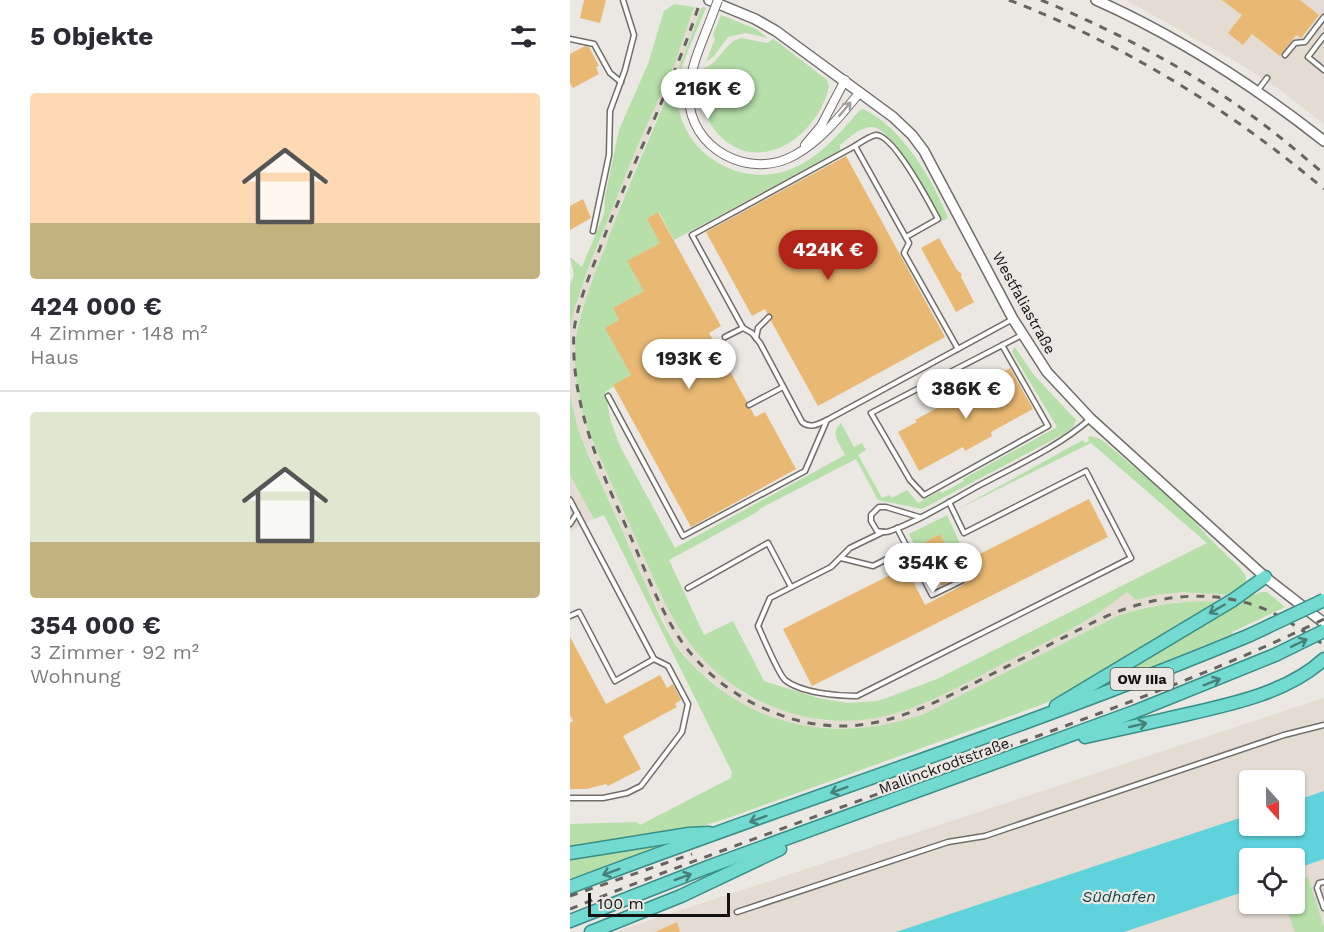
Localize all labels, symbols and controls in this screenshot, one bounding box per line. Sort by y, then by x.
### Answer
icon: filters [507,20,540,53]
text: 5 Objekte [30,21,153,51]
pin: 216K € [659,69,757,120]
text: 216K € [675,76,741,100]
one-way arrow [839,101,852,117]
icon: home [231,132,339,240]
pin: 424K € [779,230,877,281]
text: 424K € [793,237,863,261]
street label: Westfaliastraße [989,249,1059,357]
text: 424 000 € [30,291,162,321]
text: 4 Zimmer · 148 m² [30,321,208,345]
pin: 193K € [640,339,738,390]
text: Haus [30,345,79,369]
text: 193K € [656,346,722,370]
pin: 386K € [917,369,1015,420]
text: 386K € [931,376,1001,400]
icon: home [231,451,339,559]
pin: 354K € [884,543,982,594]
text: 354K € [898,550,968,574]
one-way arrow [1209,604,1226,616]
text: 354 000 € [30,610,161,640]
one-way arrow [1290,637,1308,649]
text: 3 Zimmer · 92 m² [30,640,199,664]
text: Wohnung [30,664,121,688]
road number: OW IIIa [1110,668,1174,690]
one-way arrow [1203,676,1221,687]
one-way arrow [1128,719,1147,731]
street label: Mallinckrodtstraße [876,734,1012,798]
north arrow [1239,770,1305,836]
map controls [1239,770,1305,914]
one-way arrow [830,785,849,796]
one-way arrow [749,815,768,826]
button: locate [1239,848,1305,914]
one-way arrow [602,867,621,878]
one-way arrow [673,871,692,882]
water label: Südhafen [1082,887,1156,906]
scale bar [588,890,730,918]
text: 100 m [597,894,644,913]

